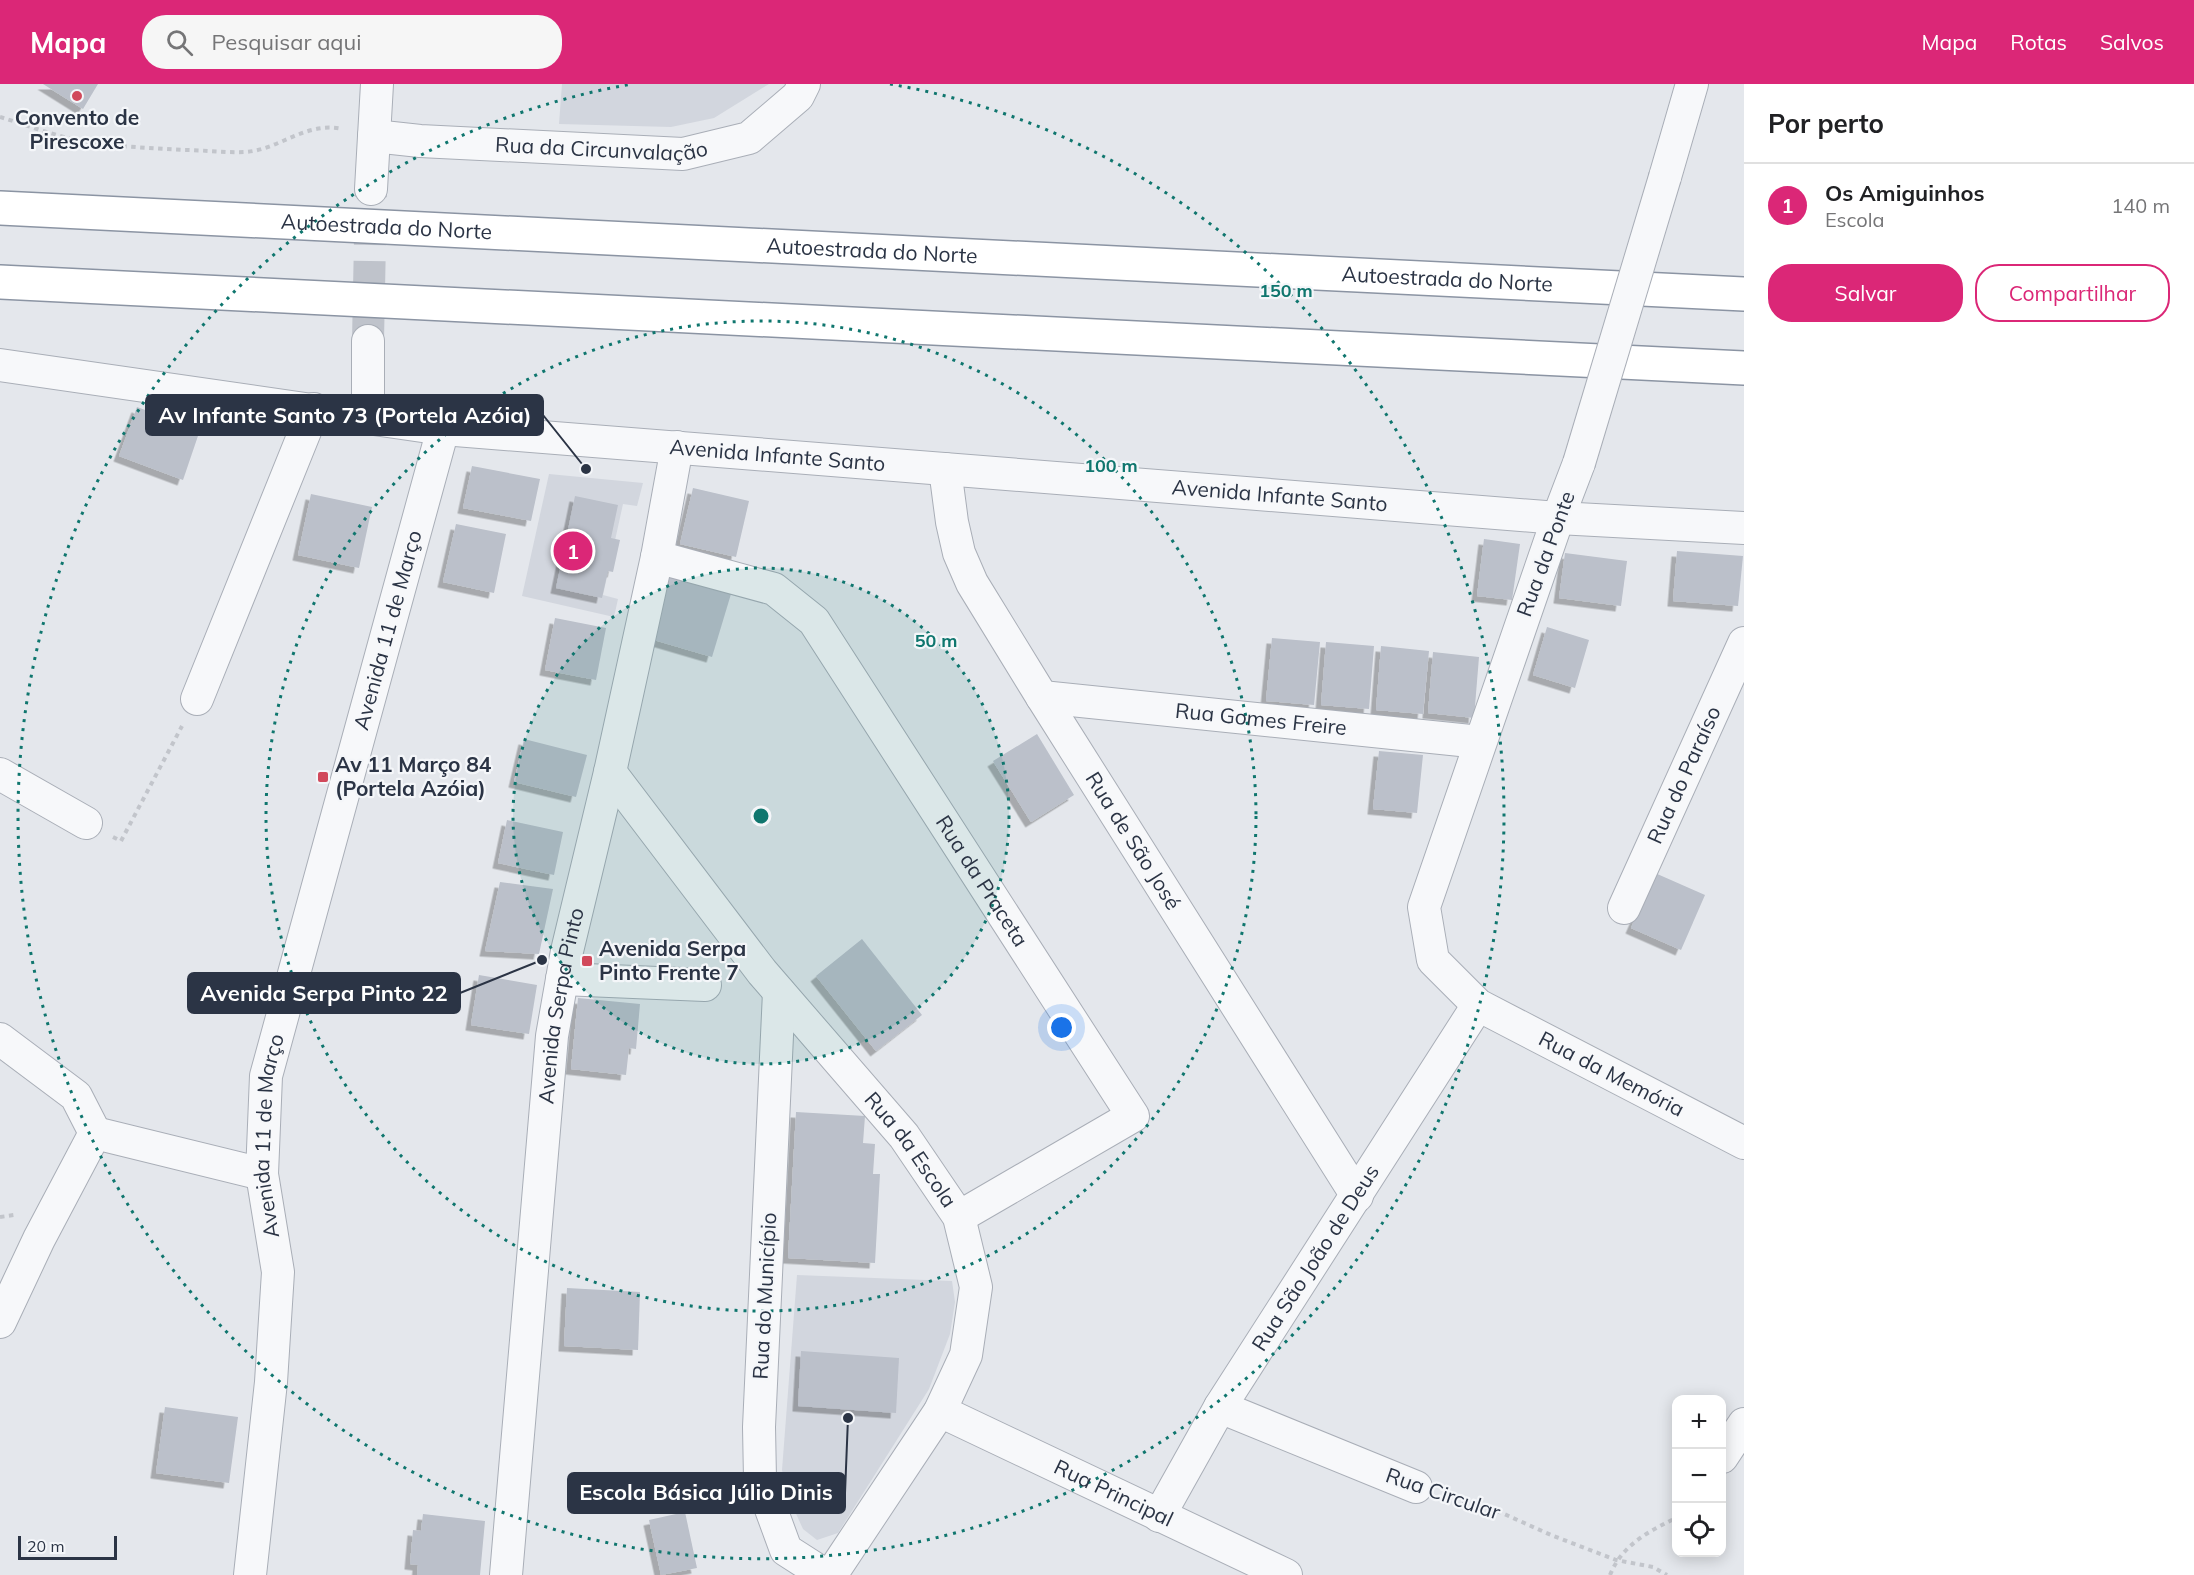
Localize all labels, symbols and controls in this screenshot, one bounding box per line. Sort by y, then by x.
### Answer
search box [142,15,562,69]
text: Mapa [30,25,106,60]
icon: search [163,26,196,59]
text: Pesquisar aqui [211,28,361,56]
text: Mapa [1922,29,1977,55]
text: Rotas [2010,29,2067,55]
text: Salvos [2100,29,2164,55]
marker: Convento de Pirescoxe [70,89,84,103]
place label: Convento de Pirescoxe [15,104,139,154]
text: Por perto [1768,107,1884,140]
street label: Rua da Circunvalação [494,131,710,166]
text: Os Amiguinhos [1825,179,1985,207]
text: 1 [1782,193,1794,218]
text: 140 m [2111,193,2170,218]
text: Escola [1825,207,1884,232]
street label: Autoestrada do Norte [280,208,493,244]
street label: Autoestrada do Norte [766,232,978,268]
street label: Autoestrada do Norte [1341,260,1554,297]
button: Salvar [1768,264,1963,322]
button: Compartilhar [1975,264,2170,322]
text: 150 m [1259,279,1313,302]
callout: Av Infante Santo 73 (Portela Azóia) [146,395,543,435]
text: Av Infante Santo 73 (Portela Azóia) [158,401,532,429]
street label: Avenida Infante Santo [668,433,886,476]
text: 100 m [1084,454,1138,477]
street label: Avenida Infante Santo [1171,473,1389,516]
street label: Rua da Ponte [1510,487,1580,620]
street label: Avenida 11 de Março [347,527,427,733]
pin: 1 [554,528,592,574]
text: 50 m [915,629,957,652]
street label: Rua Gomes Freire [1174,697,1348,740]
street label: Rua do Paraíso [1641,702,1726,847]
place label: Av 11 Março 84 (Portela Azóia) [335,751,492,801]
street label: Rua de São José [1081,767,1187,914]
marker: Av 11 Março 84 (Portela Azóia) [316,770,330,784]
centre of rings [751,806,771,826]
street label: Rua da Praceta [931,810,1034,951]
street label: Avenida Serpa Pinto [532,905,589,1105]
place label: Avenida Serpa Pinto Frente 7 [599,935,746,985]
marker: Avenida Serpa Pinto Frente 7 [580,954,594,968]
callout: Avenida Serpa Pinto 22 [188,973,460,1013]
text: Avenida Serpa Pinto 22 [200,979,448,1007]
your location [1047,1013,1076,1042]
street label: Rua da Memória [1535,1025,1689,1122]
street label: Avenida 11 de Março [248,1031,289,1240]
street label: Rua da Escola [860,1086,963,1212]
street label: Rua São João de Deus [1245,1159,1384,1355]
street label: Rua do Município [747,1212,781,1380]
map controls [1672,1395,1726,1557]
button: + [1672,1395,1726,1449]
button: − [1672,1449,1726,1503]
street label: Rua Principal [1050,1453,1178,1532]
street label: Rua Circular [1383,1461,1504,1525]
callout: Escola Básica Júlio Dinis [568,1473,845,1513]
text: Escola Básica Júlio Dinis [579,1478,833,1506]
button: locate [1672,1503,1726,1557]
scale bar [18,1533,117,1560]
text: 20 m [27,1536,64,1556]

